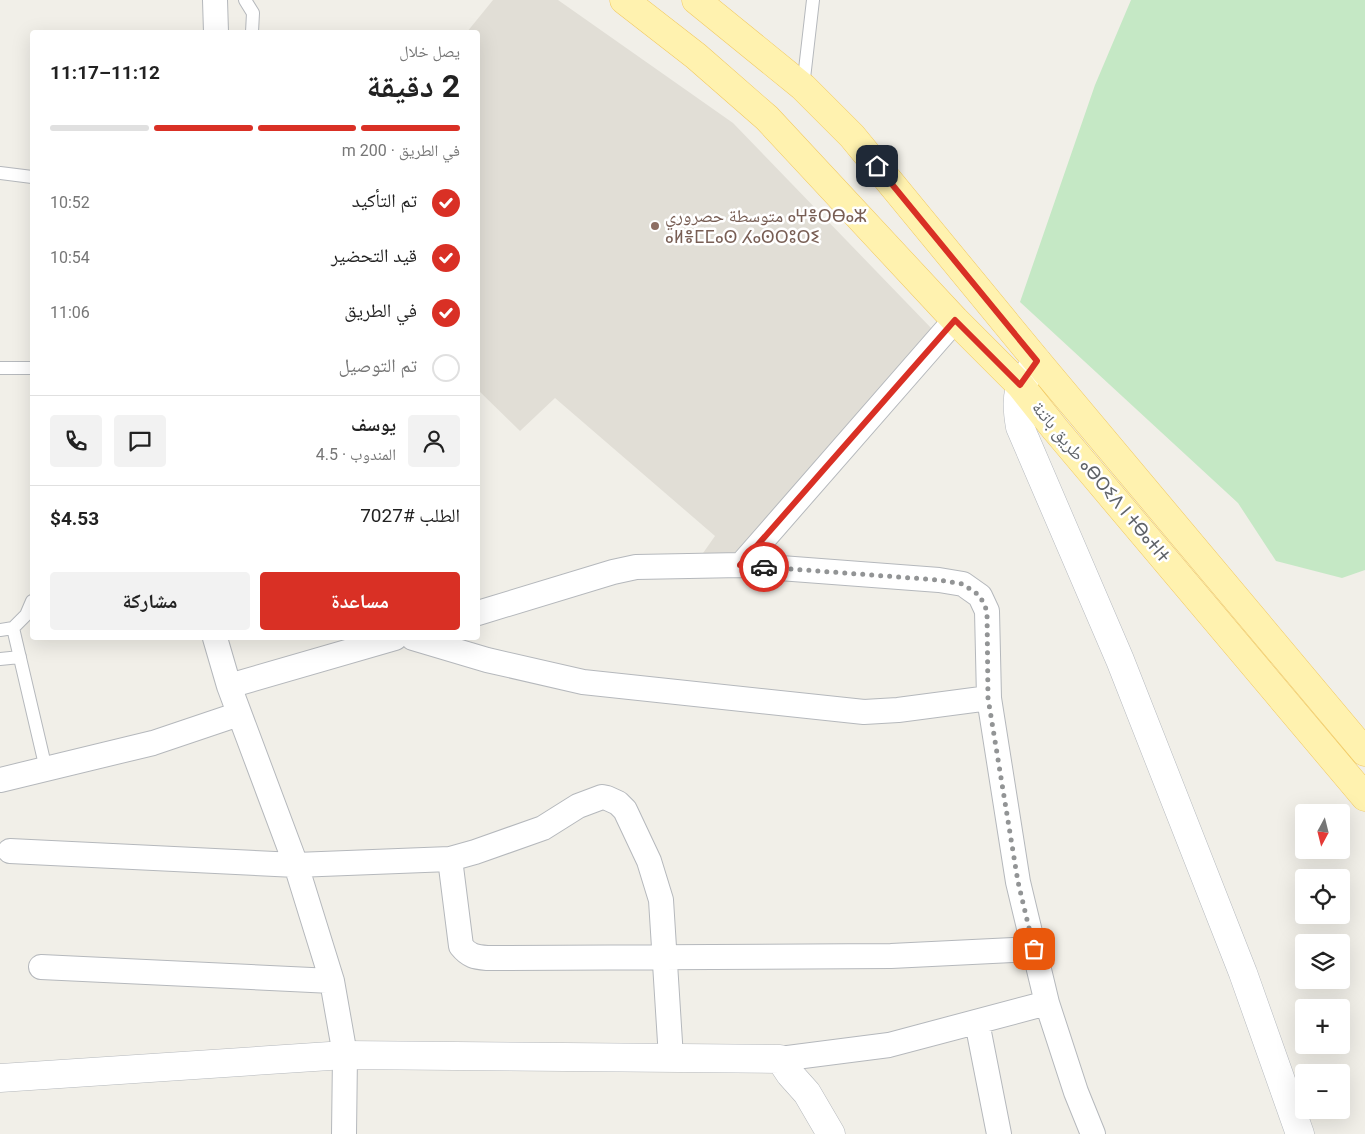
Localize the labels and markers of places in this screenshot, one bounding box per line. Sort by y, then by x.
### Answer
pin [856,145,898,187]
place label: متوسطة حصروري ⴰⵖⴻⵔⴱⴰⵣ ⴰⵍⴻⵎⵎⴰⵙ ⵃⴰⵙⵔⵓⵔⵉ [665,205,867,247]
marker: متوسطة حصروري ⴰⵖⴻⵔⴱⴰⵣ ⴰⵍⴻⵎⵎⴰⵙ ⵃⴰⵙⵔⵓⵔⵉ [649,220,661,232]
pin [1013,928,1055,970]

